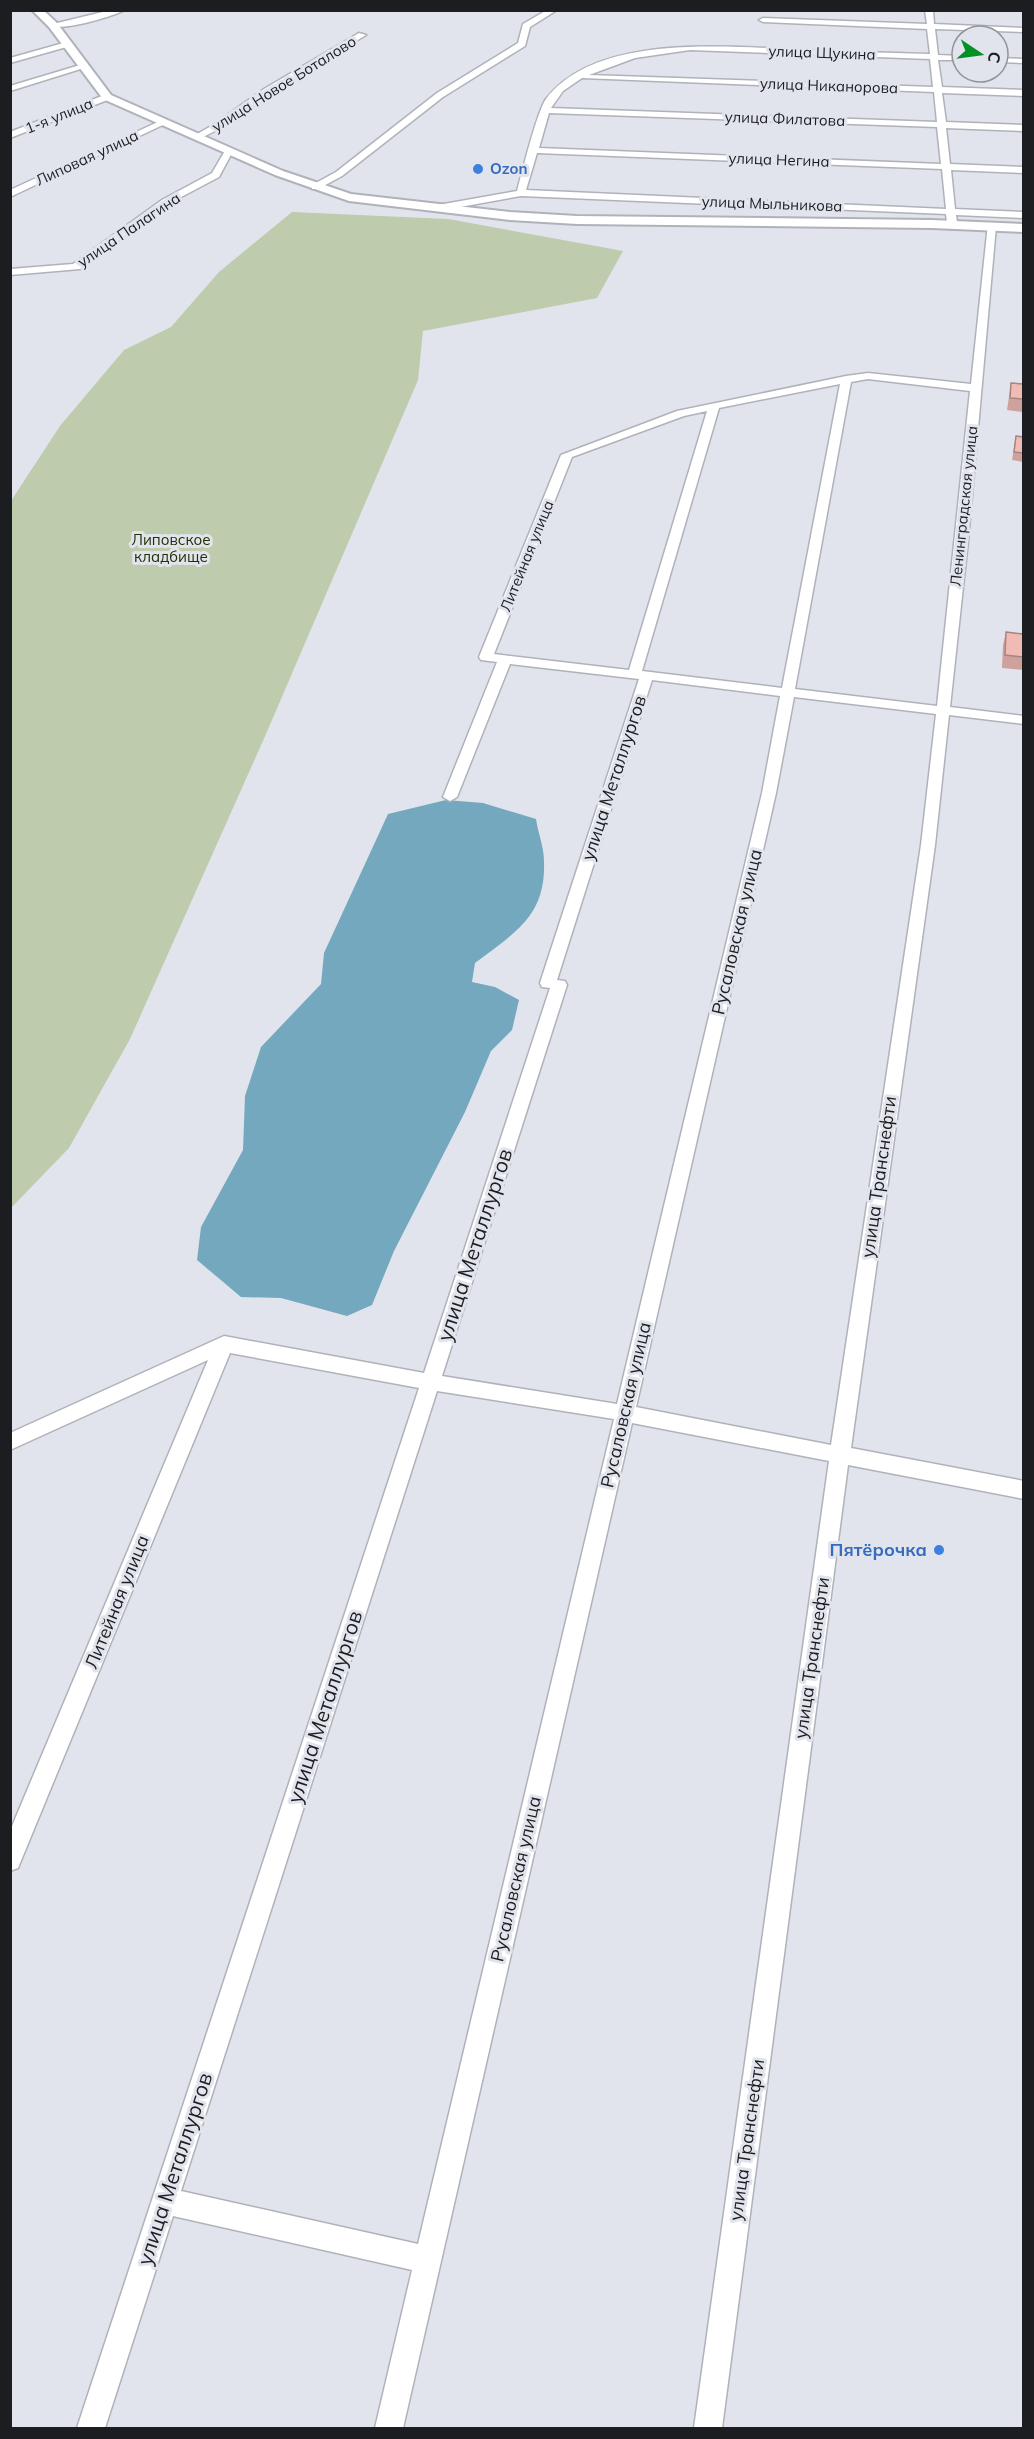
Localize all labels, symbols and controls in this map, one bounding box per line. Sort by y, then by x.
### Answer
north arrow [950,24,1010,84]
street label: улица Новое Боталово [208,31,359,136]
street label: улица Щукина [768,41,876,64]
text: С [984,50,1006,65]
street label: улица Никанорова [760,74,898,97]
street label: 1-я улица [22,93,95,138]
street label: улица Филатова [724,107,846,130]
street label: Липовая улица [32,125,141,190]
street label: улица Негина [728,148,830,171]
place label: Ozon [490,159,527,178]
marker: Ozon [471,162,485,176]
street label: улица Палагина [74,188,184,271]
street label: улица Мыльникова [701,192,843,215]
street label: Ленинградская улица [946,425,981,587]
street label: Литейная улица [496,497,558,614]
park label: Липовское кладбище [131,530,211,566]
street label: улица Металлургов [576,692,651,863]
street label: Русаловская улица [706,847,767,1017]
street label: улица Транснефти [856,1095,901,1259]
street label: улица Металлургов [431,1145,517,1344]
street label: Русаловская улица [595,1320,656,1490]
street label: Литейная улица [79,1532,154,1672]
place label: Пятёрочка [830,1538,927,1561]
marker: Пятёрочка [932,1543,946,1557]
street label: улица Транснефти [789,1576,834,1740]
street label: улица Металлургов [281,1607,367,1806]
street label: Русаловская улица [485,1794,546,1964]
street label: улица Транснефти [724,2058,769,2222]
street label: улица Металлургов [131,2069,217,2268]

